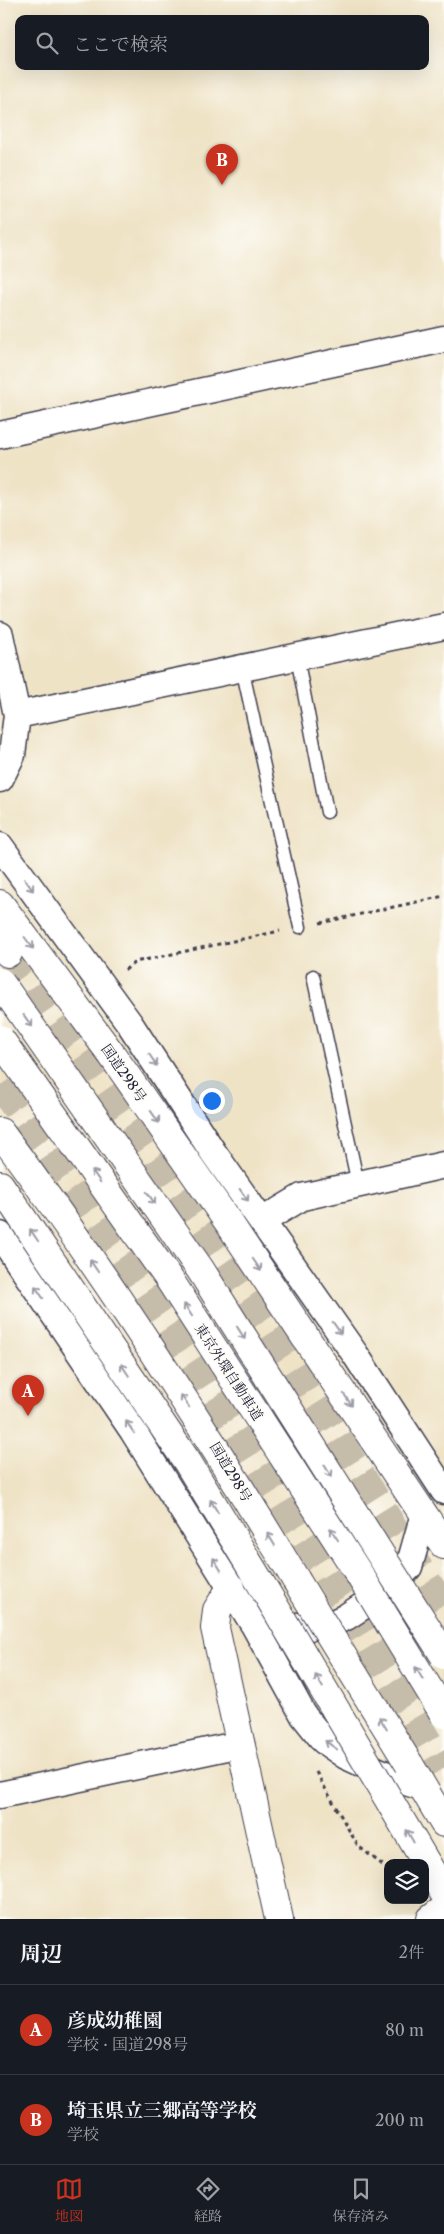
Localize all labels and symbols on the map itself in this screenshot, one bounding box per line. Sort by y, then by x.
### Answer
pin: B [206,144,238,185]
one-way arrow [23,878,34,891]
one-way arrow [24,936,34,950]
one-way arrow [23,1014,34,1027]
street label: 国道298号 [98,1041,150,1105]
one-way arrow [148,1053,158,1067]
your location [199,1088,225,1114]
one-way arrow [150,1110,160,1124]
one-way arrow [91,1169,101,1183]
one-way arrow [239,1188,249,1202]
one-way arrow [146,1191,156,1205]
one-way arrow [29,1229,39,1243]
one-way arrow [252,1258,262,1272]
one-way arrow [89,1259,99,1273]
one-way arrow [34,1285,44,1299]
one-way arrow [183,1303,193,1317]
street label: 東京外環自動車道 [191,1320,267,1424]
one-way arrow [332,1321,342,1335]
one-way arrow [236,1326,246,1340]
one-way arrow [120,1363,130,1377]
pin: A [12,1375,44,1416]
one-way arrow [343,1393,353,1407]
one-way arrow [180,1394,190,1408]
one-way arrow [125,1420,135,1434]
street label: 国道298号 [206,1439,256,1505]
one-way arrow [323,1463,333,1477]
one-way arrow [208,1499,218,1513]
one-way arrow [328,1528,338,1542]
one-way arrow [266,1532,276,1546]
one-way arrow [211,1558,221,1572]
one-way arrow [413,1666,423,1680]
one-way arrow [313,1675,323,1689]
one-way arrow [378,1716,388,1730]
one-way arrow [325,1740,338,1751]
one-way arrow [404,1830,414,1844]

